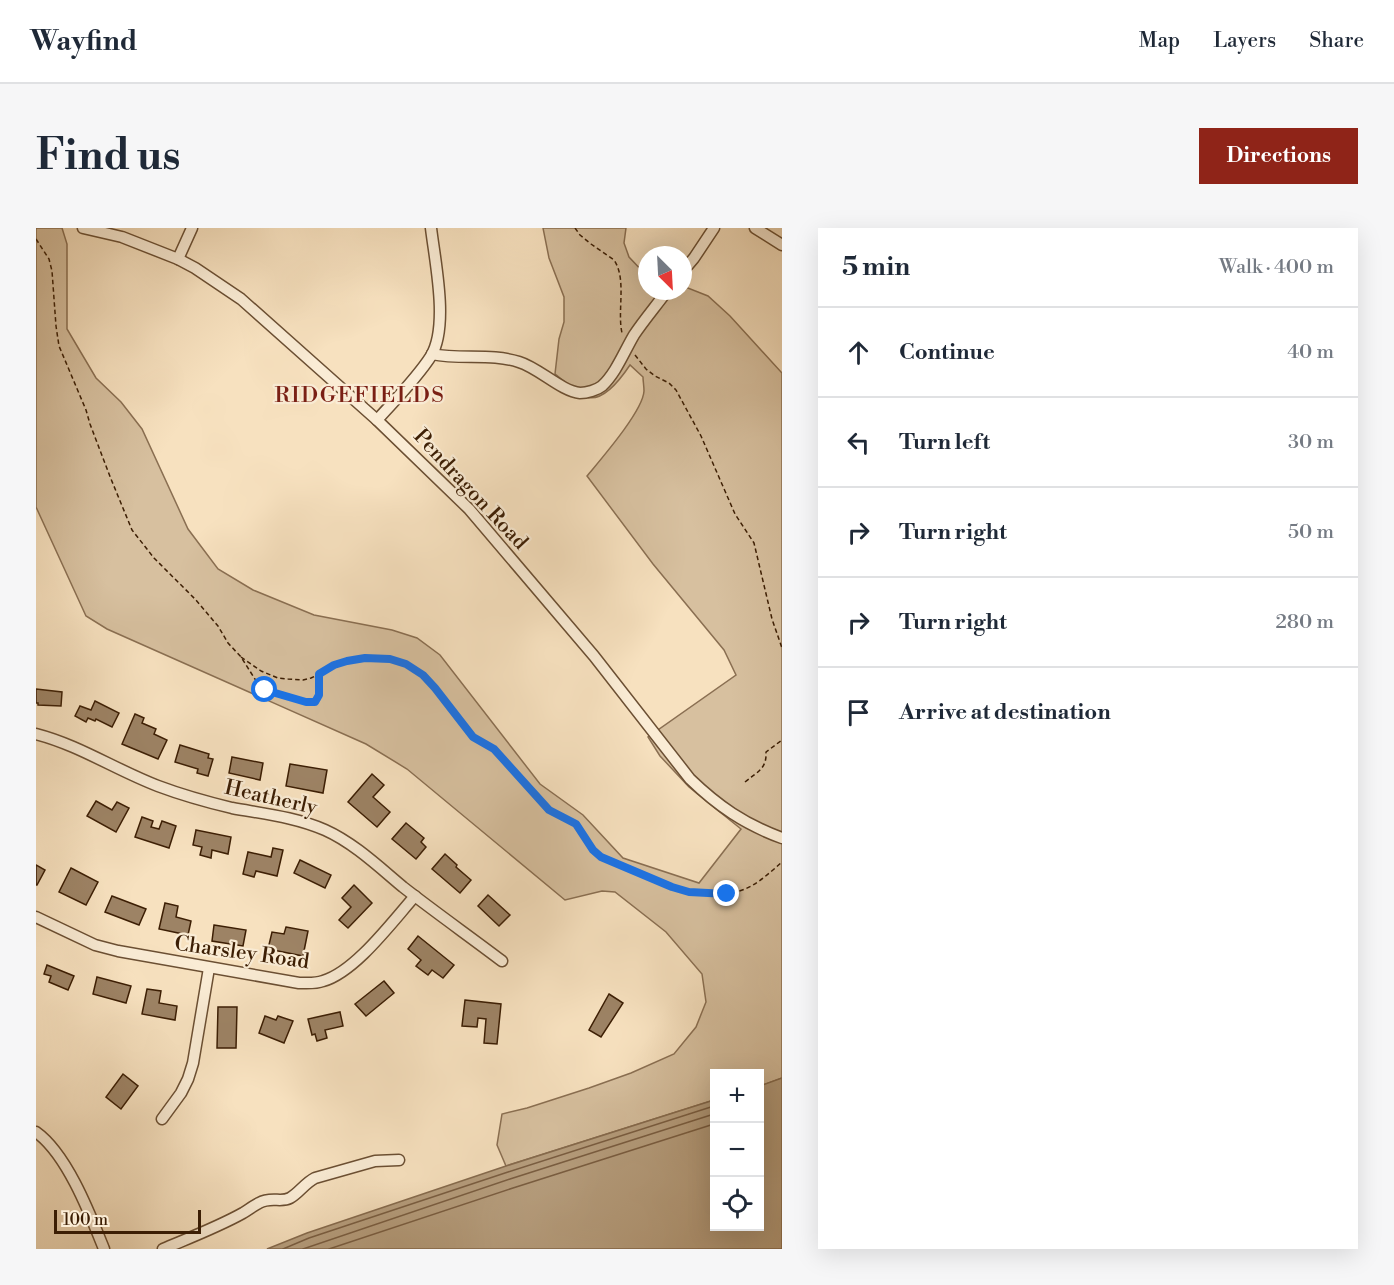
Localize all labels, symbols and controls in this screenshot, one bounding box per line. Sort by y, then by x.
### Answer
text: Wayfind [30,24,138,59]
text: Map [1139,28,1180,54]
text: Layers [1213,28,1276,54]
text: Share [1309,28,1364,54]
button: Directions [1199,128,1358,184]
text: Find us [36,130,180,183]
north arrow [638,246,692,300]
text: 5 min [842,251,910,283]
text: Walk · 400 m [1219,255,1334,280]
icon: ahead [842,336,875,369]
text: Continue [899,339,995,366]
text: 40 m [1287,340,1334,365]
district label: RIDGEFIELDS [275,382,445,409]
street label: Pendragon Road [408,424,533,556]
icon: left [842,426,875,459]
text: Turn left [899,429,990,456]
text: 30 m [1288,430,1334,455]
icon: right [842,516,875,549]
text: Turn right [899,519,1007,546]
text: 50 m [1288,520,1334,545]
icon: right [842,606,875,639]
text: Turn right [899,609,1007,636]
text: 280 m [1275,610,1334,635]
route start [251,676,277,702]
icon: arrive [842,696,875,729]
text: Arrive at destination [899,699,1111,726]
street label: Heatherly [222,775,320,821]
route end [713,880,739,906]
street label: Charsley Road [173,931,311,975]
map controls [710,1069,764,1231]
button: + [710,1069,764,1123]
button: − [710,1123,764,1177]
button: locate [710,1177,764,1231]
scale bar [54,1207,201,1234]
text: 100 m [63,1210,108,1230]

